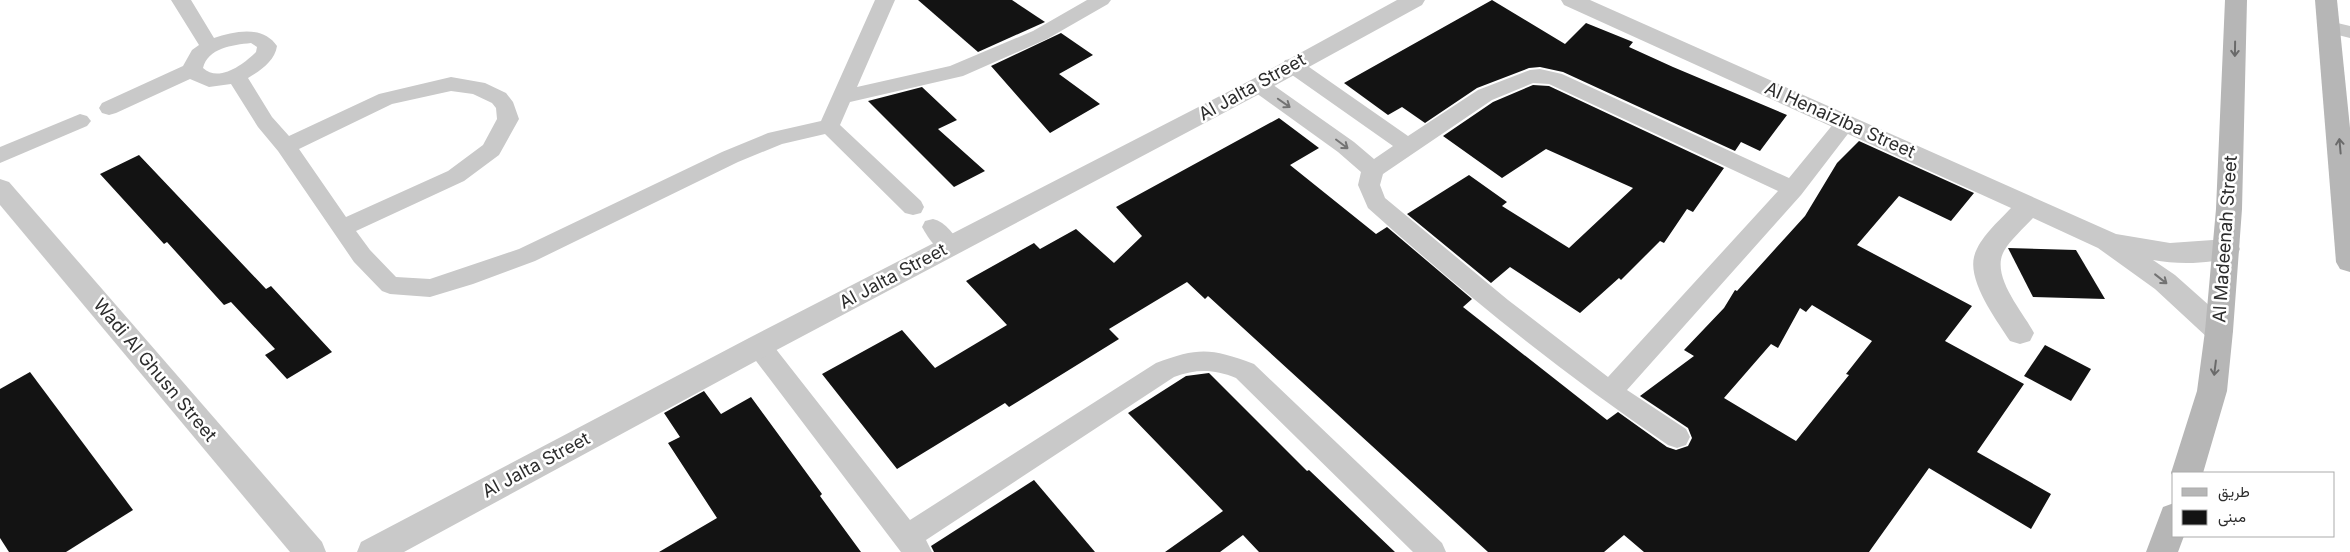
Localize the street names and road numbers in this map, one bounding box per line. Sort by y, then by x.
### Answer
street label: Al Jalta Street [1195,49,1309,125]
street label: Al Henaiziba Street [1762,77,1919,162]
street label: Al Madeenah Street [2208,155,2241,323]
street label: Al Jalta Street [835,238,950,313]
street label: Wadi Al Ghusn Street [90,294,221,445]
street label: Al Jalta Street [478,427,593,502]

